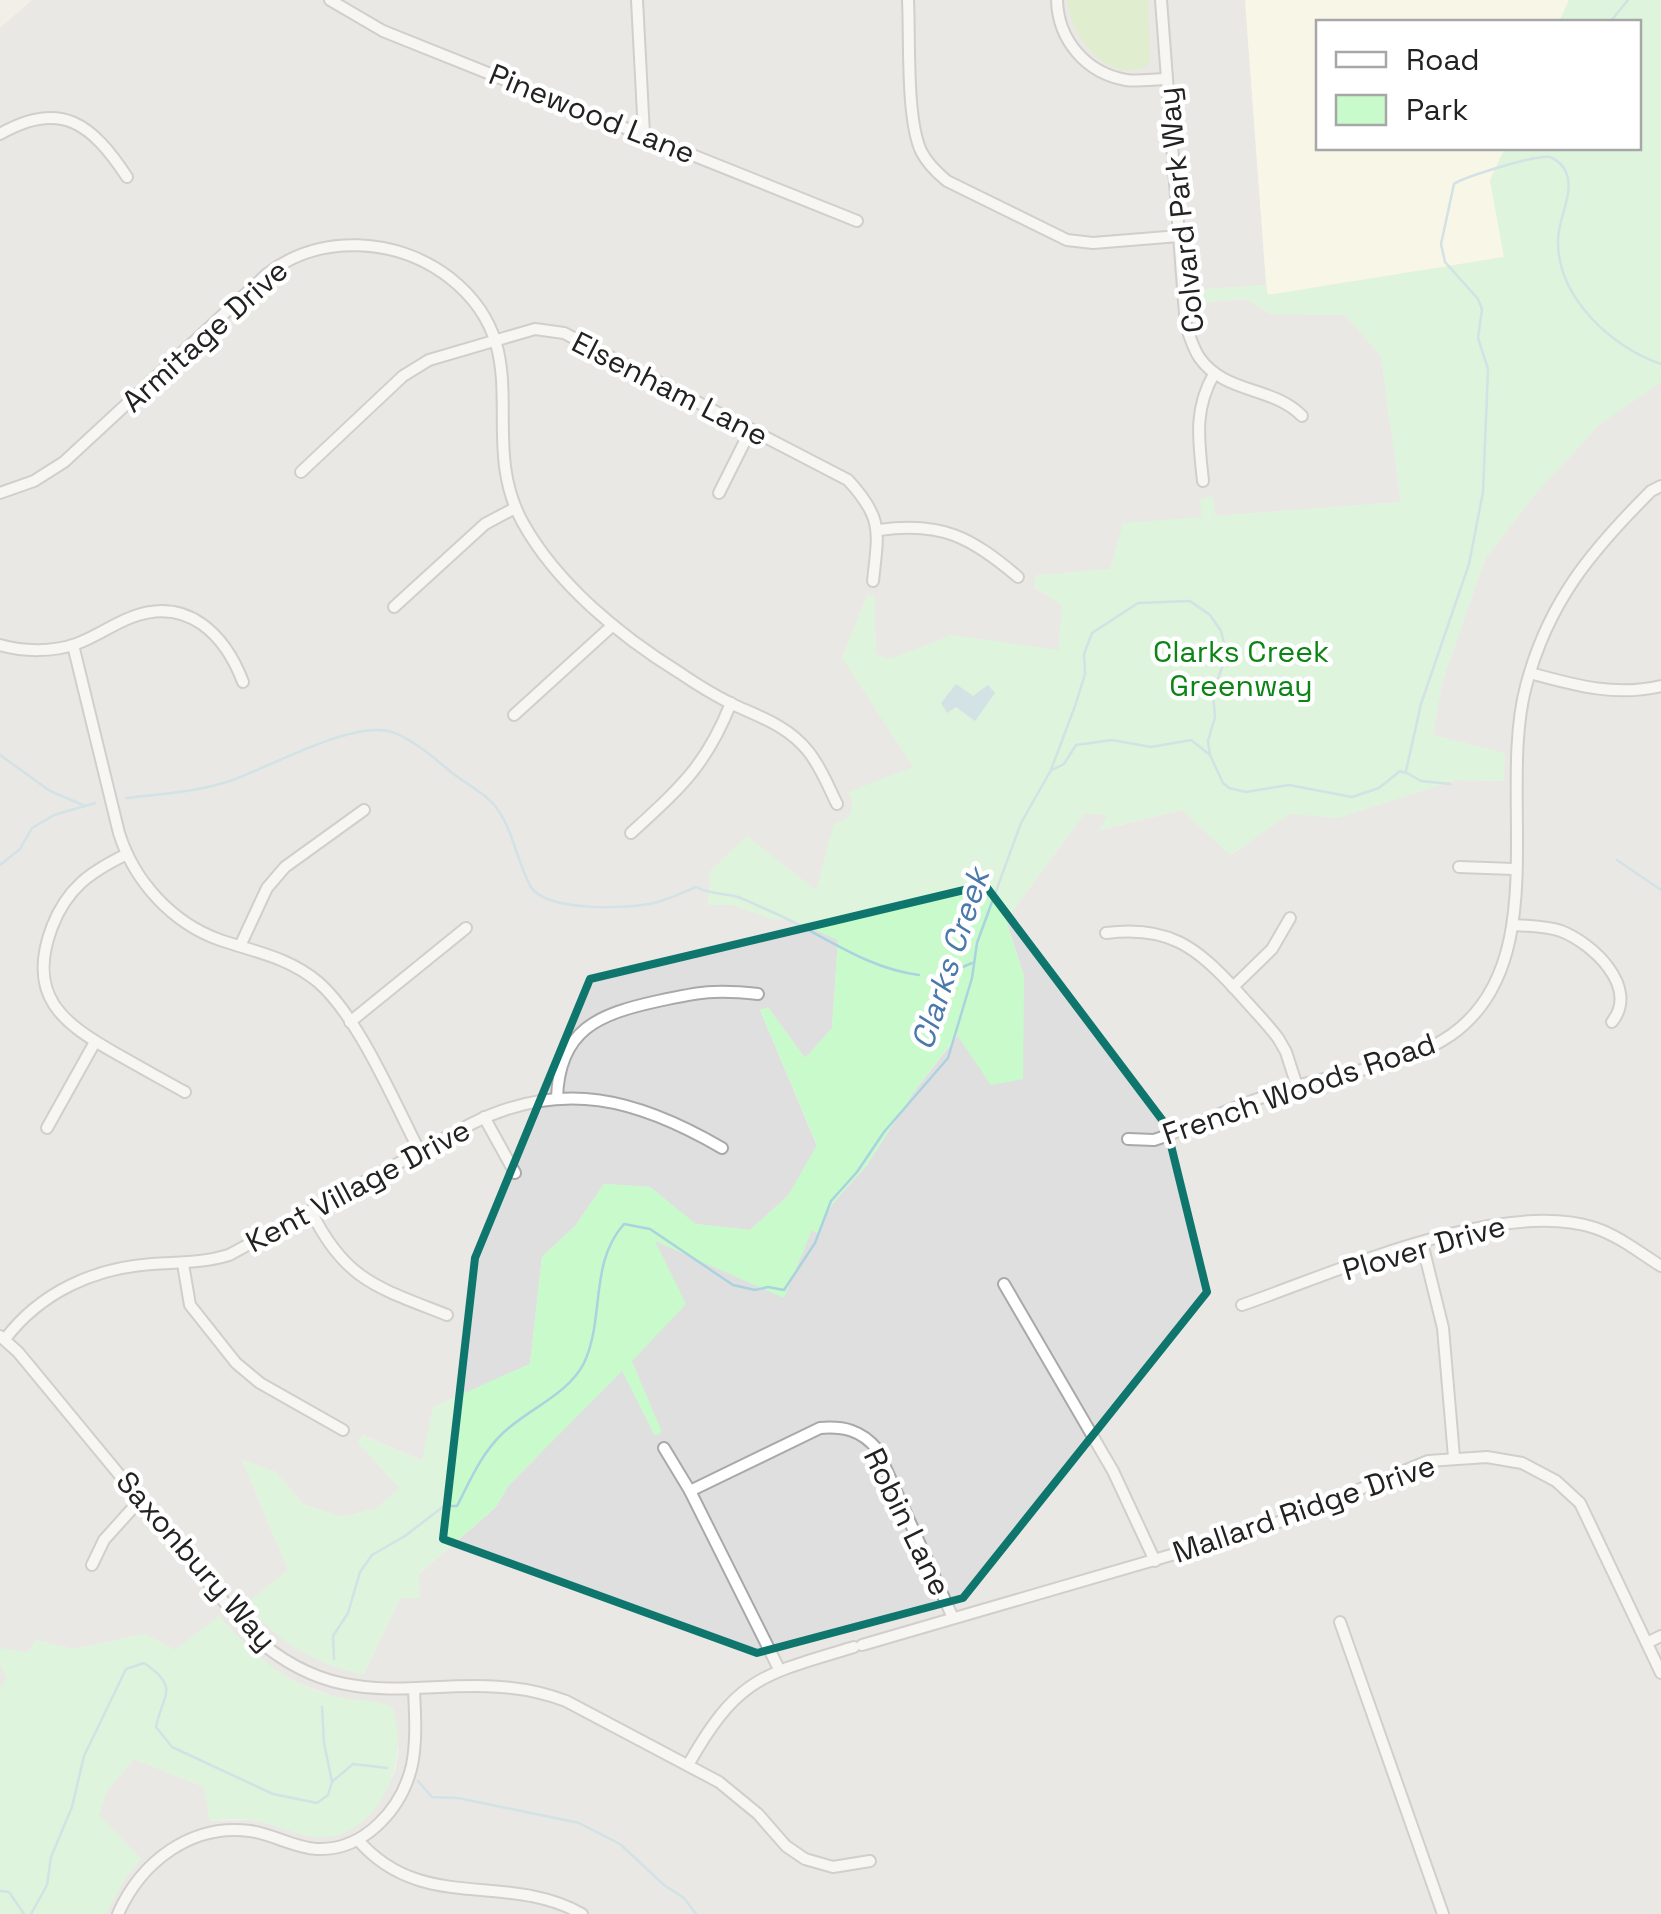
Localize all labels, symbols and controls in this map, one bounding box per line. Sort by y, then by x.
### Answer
legend [1316,20,1641,150]
text: Road [1406,40,1480,79]
street label: Pinewood Lane [483,54,701,173]
street label: Colvard Park Way [1148,85,1213,335]
text: Park [1406,90,1468,129]
street label: Armitage Drive [113,251,296,421]
street label: Elsenham Lane [566,322,775,455]
park label: Clarks Creek Greenway [1153,632,1329,705]
water label: Clarks Creek [902,860,999,1055]
street label: French Woods Road [1157,1023,1441,1154]
street label: Kent Village Drive [239,1110,477,1261]
street label: Plover Drive [1338,1206,1510,1289]
street label: Robin Lane [855,1441,960,1602]
street label: Mallard Ridge Drive [1167,1445,1440,1572]
street label: Saxonbury Way [108,1463,285,1659]

